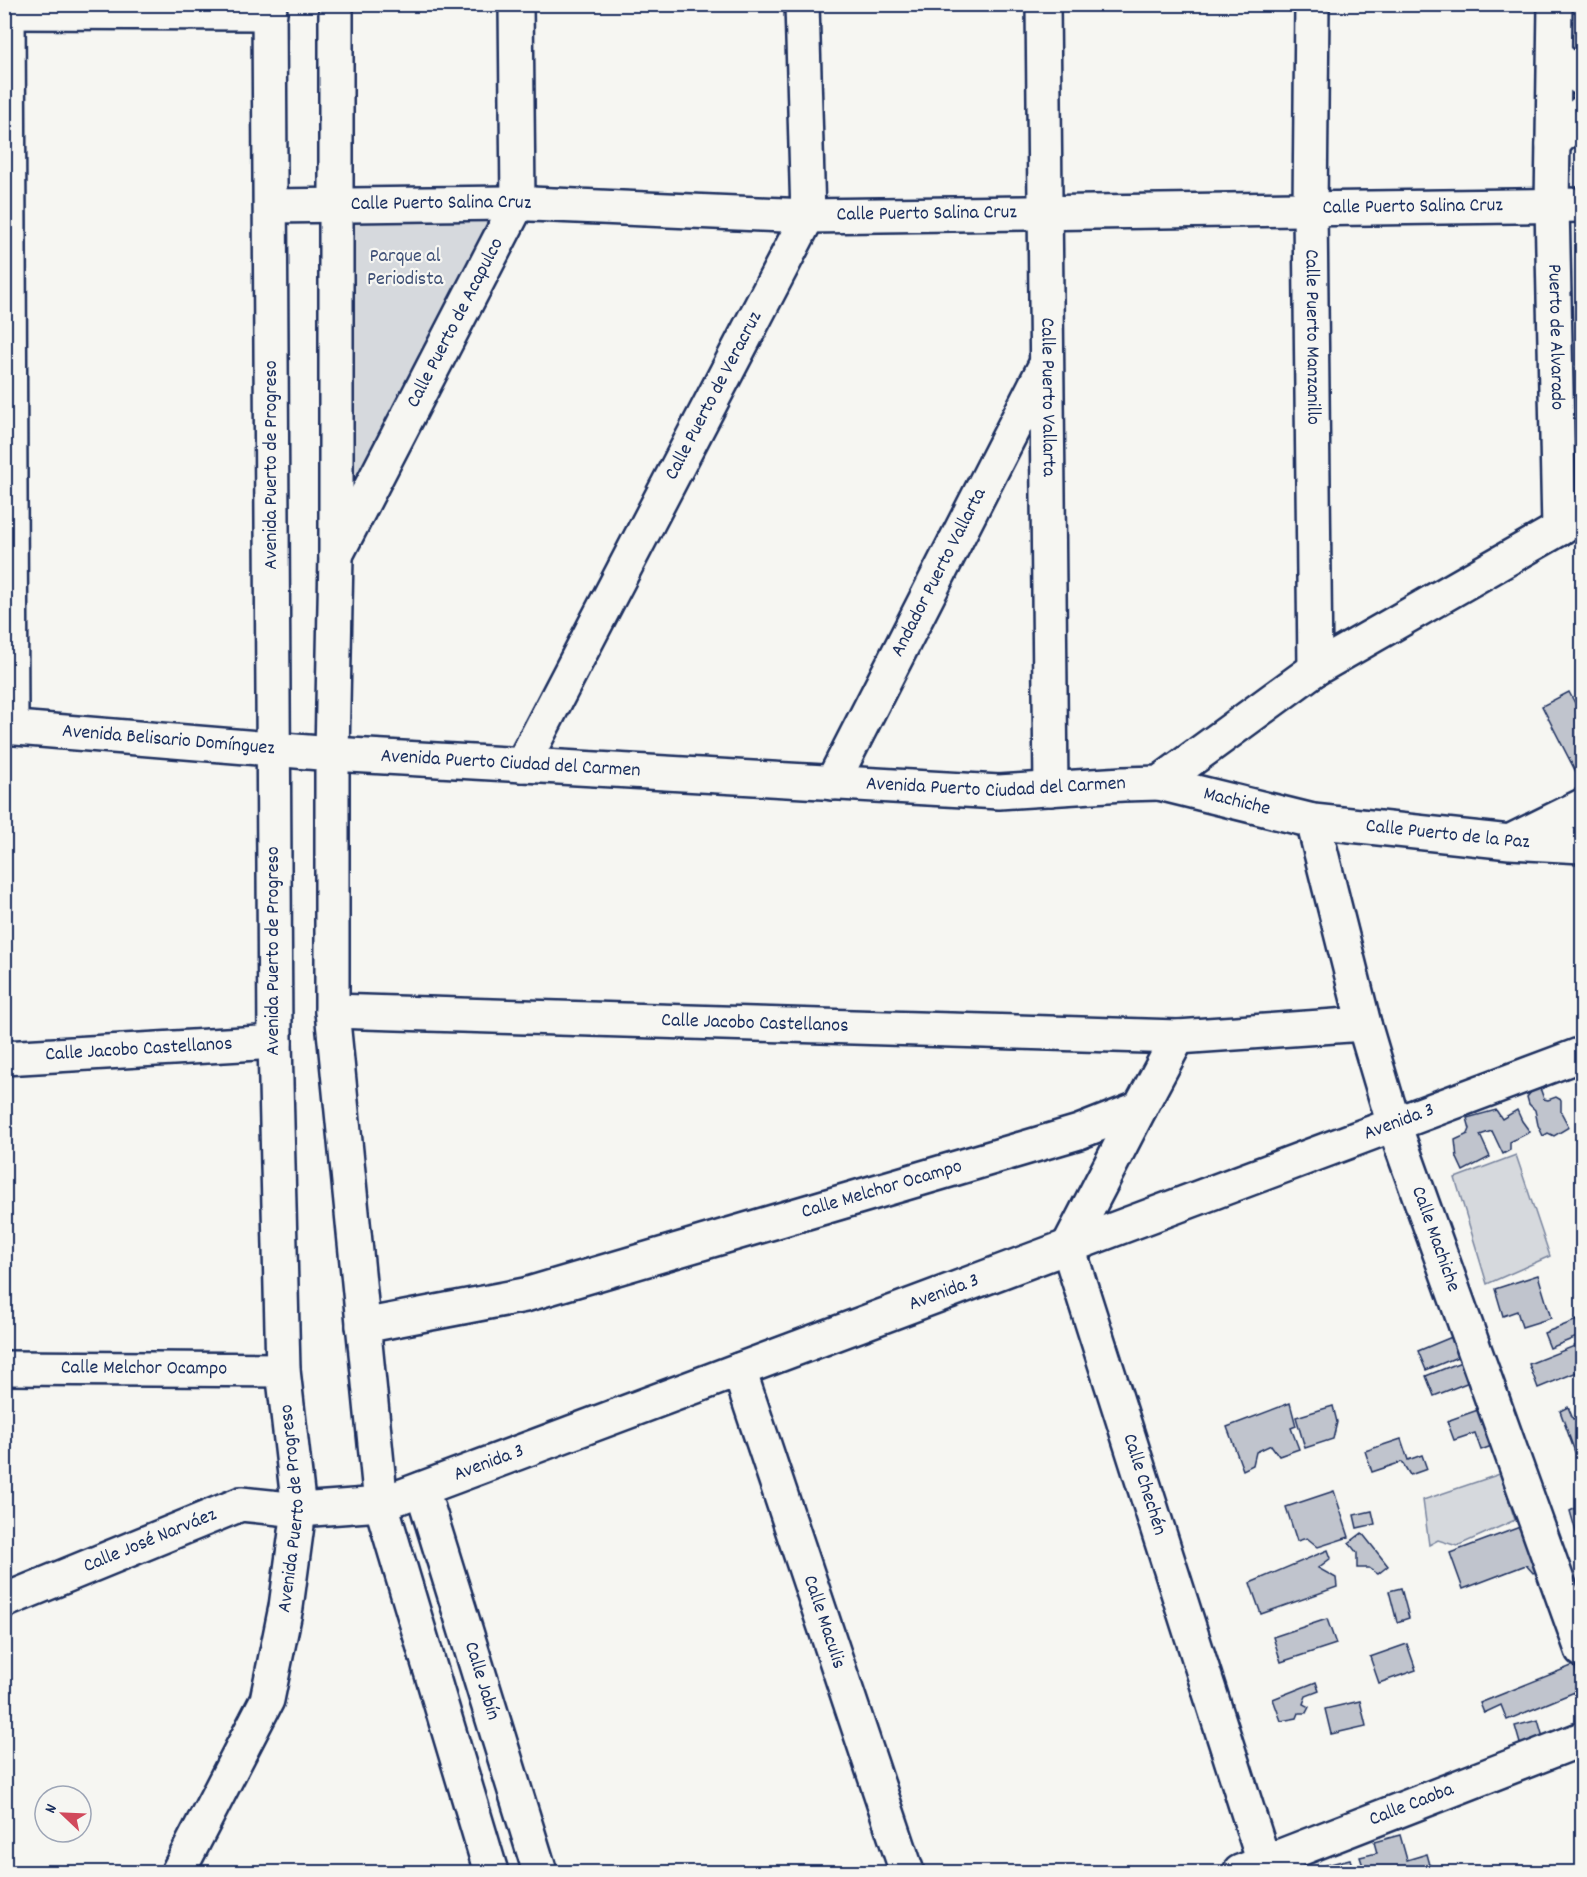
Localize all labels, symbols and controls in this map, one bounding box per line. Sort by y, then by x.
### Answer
street label: Calle Puerto Salina Cruz [351,189,532,219]
street label: Calle Puerto Salina Cruz [1322,192,1503,223]
street label: Calle Puerto Salina Cruz [836,199,1018,230]
street label: Calle Puerto de Acapulco [400,233,511,413]
park label: Parque al Periodista [367,243,444,294]
street label: Calle Puerto Manzanillo [1296,249,1326,425]
street label: Puerto de Alvarado [1539,264,1570,410]
street label: Calle Puerto de Veracruz [659,306,770,485]
street label: Calle Puerto Vallarta [1032,317,1062,477]
street label: Avenida Puerto de Progreso [258,360,286,570]
street label: Andador Puerto Vallarta [885,483,994,662]
street label: Avenida Belisario Domínguez [61,718,276,763]
street label: Avenida Puerto Ciudad del Carmen [380,743,641,786]
street label: Avenida Puerto Ciudad del Carmen [865,770,1127,806]
street label: Machiche [1200,780,1273,824]
street label: Calle Puerto de la Paz [1364,813,1531,857]
street label: Avenida Puerto de Progreso [260,846,288,1056]
street label: Calle Jacobo Castellanos [661,1007,849,1041]
street label: Calle Jacobo Castellanos [44,1031,233,1070]
street label: Avenida 3 [1360,1097,1438,1148]
street label: Calle Melchor Ocampo [798,1153,966,1227]
street label: Calle Machiche [1403,1183,1467,1296]
street label: Avenida 3 [905,1267,983,1319]
street label: Calle Melchor Ocampo [61,1354,227,1384]
street label: Avenida Puerto de Progreso [271,1403,313,1615]
street label: Calle Chechén [1114,1430,1173,1539]
street label: Avenida 3 [450,1438,528,1489]
street label: Calle José Narváez [79,1501,221,1581]
street label: Calle Maculis [795,1572,852,1673]
street label: Calle Jabín [456,1639,506,1724]
street label: Calle Caoba [1365,1776,1458,1834]
north arrow [33,1784,93,1844]
text: N [39,1801,64,1817]

